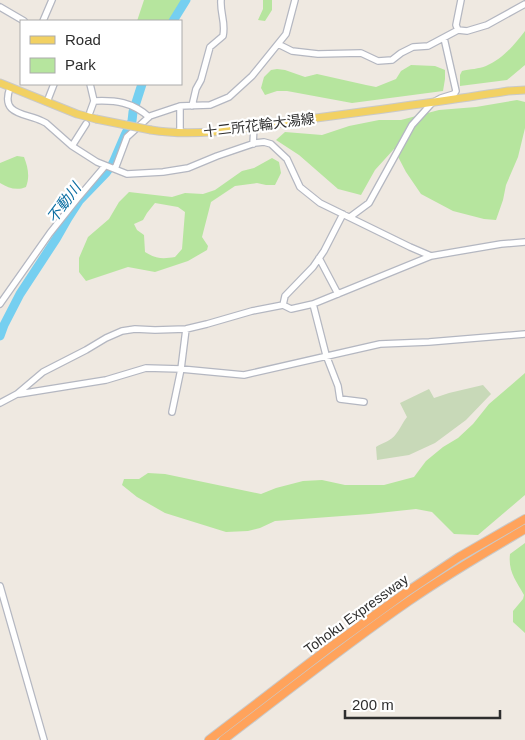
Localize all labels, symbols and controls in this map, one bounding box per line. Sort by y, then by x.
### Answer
legend [20,20,182,85]
text: Road [65,31,101,48]
text: Park [65,56,96,73]
street label: 十二所花輪大湯線 [202,110,316,140]
water label: 不動川 [43,178,85,226]
street label: Tohoku Expressway [301,571,411,657]
scale bar [345,688,500,720]
text: 200 m [352,696,394,713]

